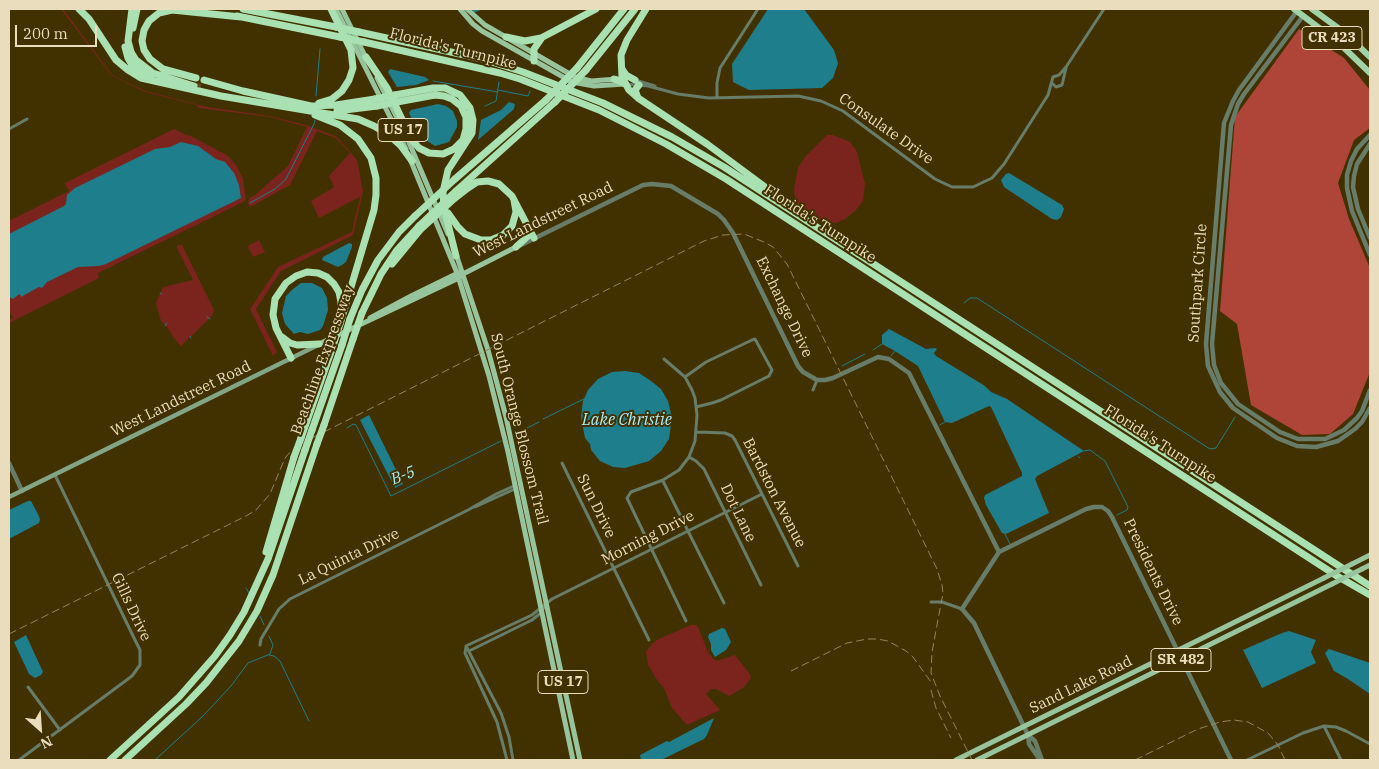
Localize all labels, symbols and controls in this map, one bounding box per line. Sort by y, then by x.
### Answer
scale bar [18,15,100,47]
text: 200 m [23,24,68,43]
street label: Florida's Turnpike [388,25,518,73]
road number: CR 423 [1302,26,1362,49]
street label: Consulate Drive [835,90,937,168]
road number: US 17 [378,118,428,142]
street label: West Landstreet Road [470,178,616,262]
street label: Florida's Turnpike [761,181,879,267]
street label: Southpark Circle [1185,223,1211,343]
street label: Exchange Drive [752,254,816,360]
street label: Beachline Expressway [288,283,358,437]
street label: South Orange Blossom Trail [486,331,552,527]
street label: West Landstreet Road [108,357,254,441]
street label: Florida's Turnpike [1101,401,1219,487]
water label: Lake Christie [582,410,672,430]
street label: Bardston Avenue [739,435,809,551]
water label: B-5 [388,463,418,489]
street label: Sun Drive [573,471,619,541]
street label: Dot Lane [716,481,760,545]
street label: Morning Drive [599,507,697,569]
street label: Presidents Drive [1119,516,1187,628]
street label: La Quinta Drive [296,525,402,589]
street label: Gills Drive [107,570,155,644]
road number: SR 482 [1151,648,1211,672]
street label: Sand Lake Road [1027,652,1135,718]
road number: US 17 [538,670,588,694]
north arrow [15,704,65,754]
text: N [38,732,56,753]

